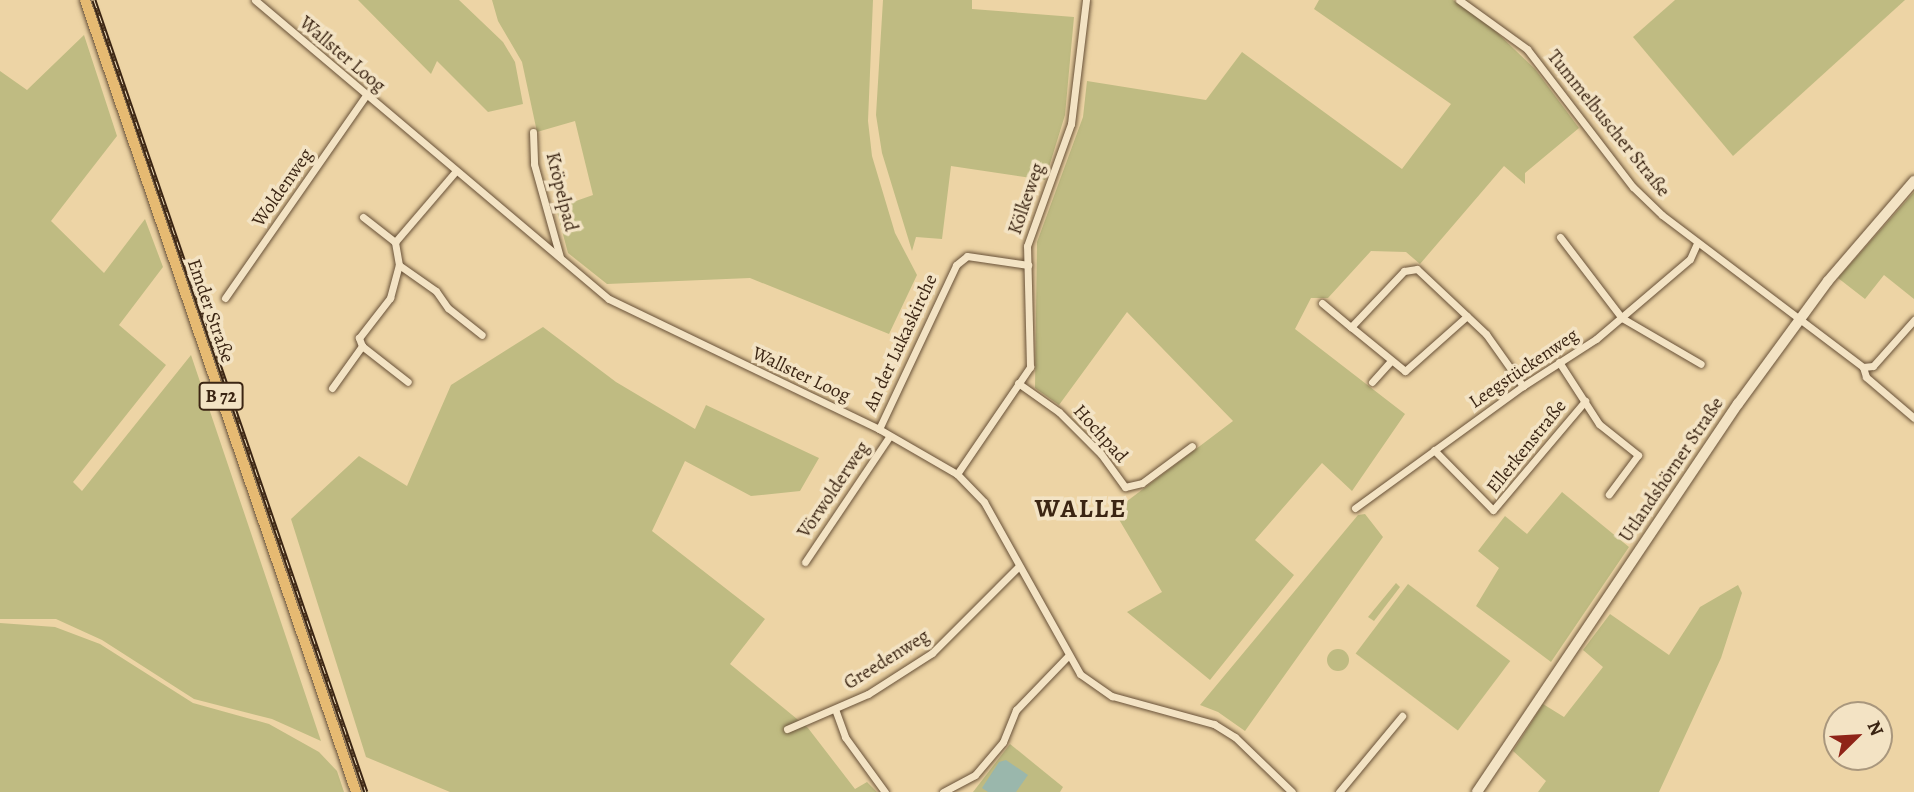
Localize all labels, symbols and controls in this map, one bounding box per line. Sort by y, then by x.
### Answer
street label: Wallster Loog [294,12,390,98]
street label: Tummelbuscher Straße [1542,46,1674,202]
street label: Woldenweg [248,145,318,231]
street label: Kröpelpad [540,150,582,234]
street label: Kölkeweg [1004,160,1050,238]
street label: Emder Straße [182,256,238,366]
street label: An der Lukaskirche [859,271,943,415]
street label: Leegstückenweg [1465,324,1583,414]
street label: Wallster Loog [748,342,854,408]
road number: B 72 [198,382,244,410]
street label: Utlandshörner Straße [1615,393,1729,547]
street label: Ellerkenstraße [1482,396,1572,498]
street label: Hochpad [1068,400,1132,468]
street label: Vörwolderweg [793,437,875,543]
district label: WALLE [1035,493,1127,525]
street label: Greedenweg [840,625,934,695]
north arrow [1823,701,1893,771]
text: N [1861,717,1890,740]

